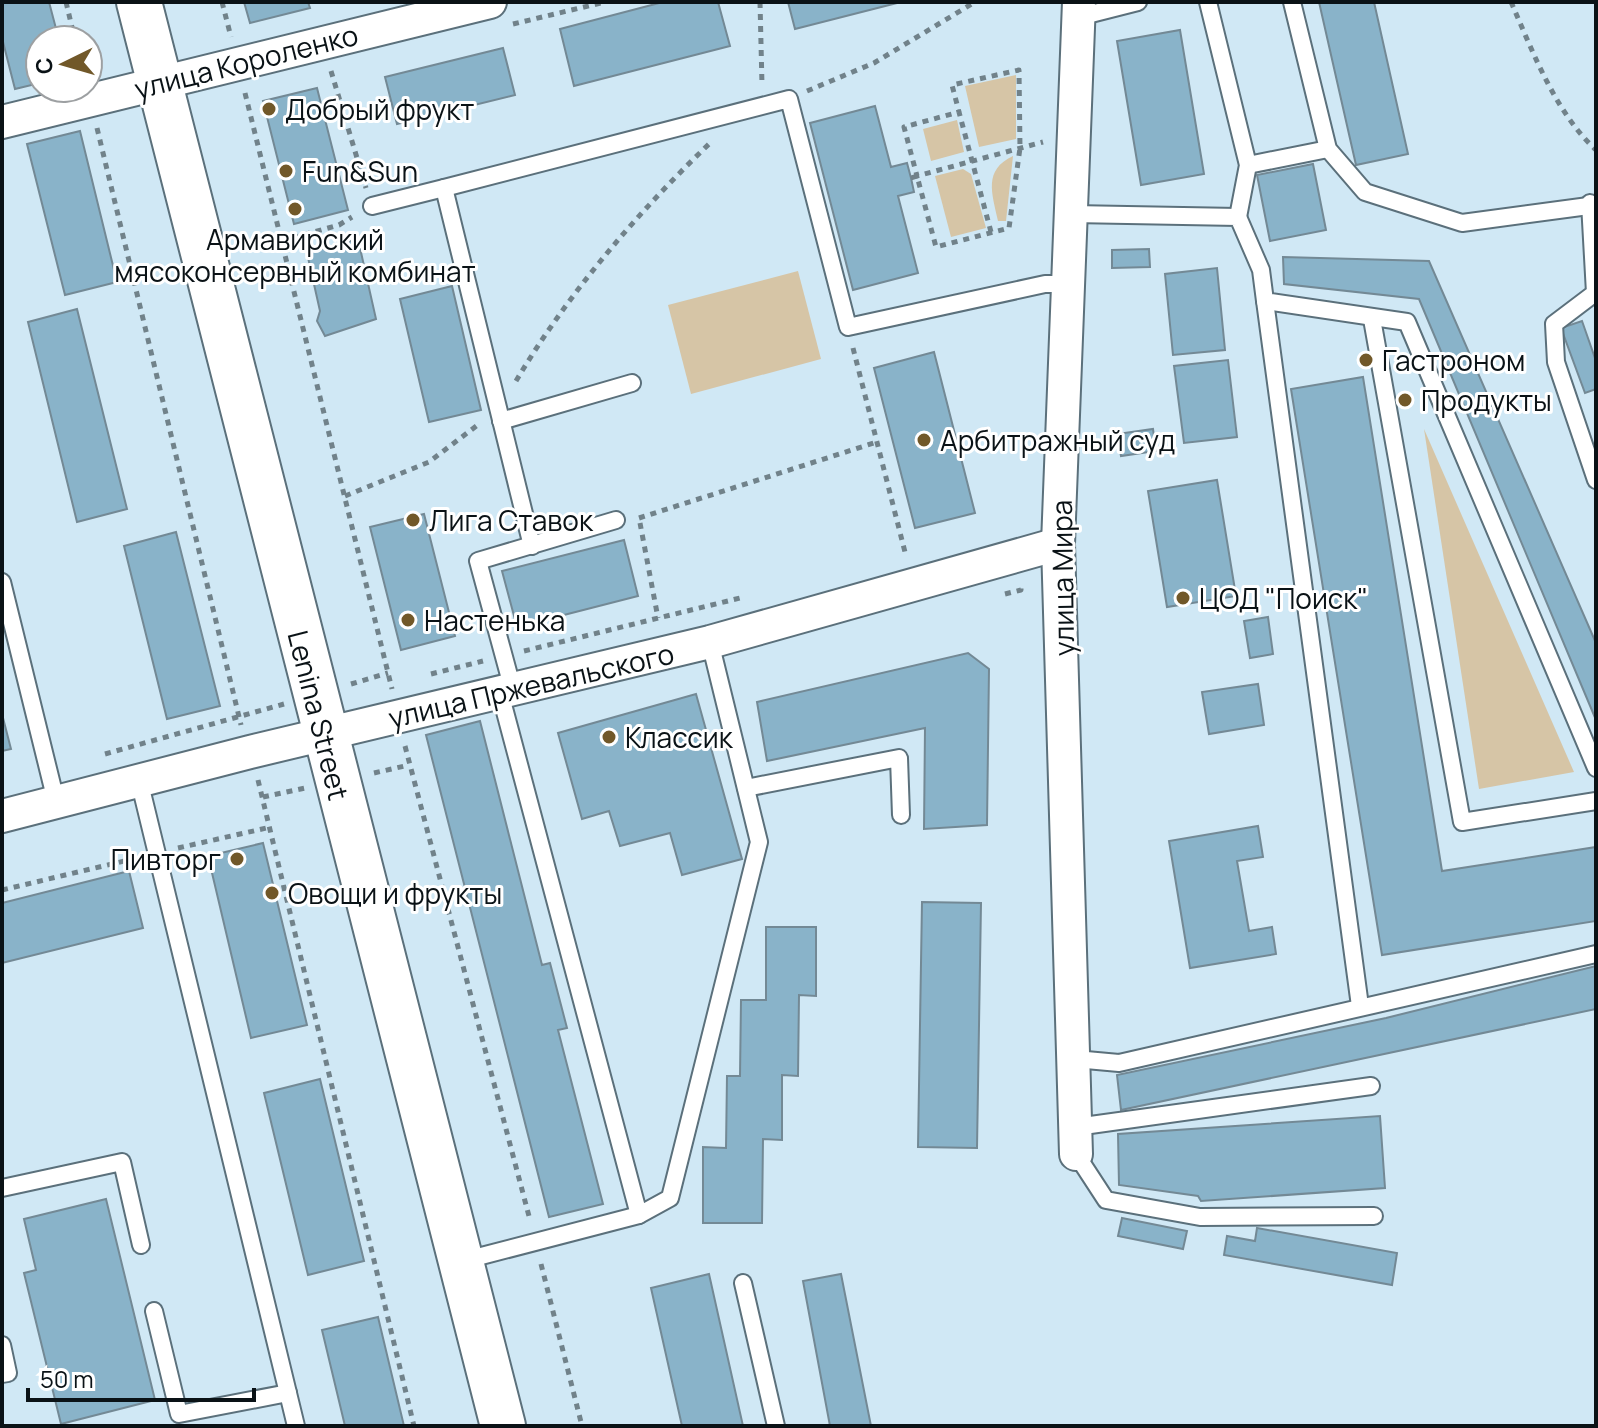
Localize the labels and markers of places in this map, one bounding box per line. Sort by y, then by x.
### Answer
place label: Добрый фрукт [285,90,474,128]
marker: Добрый фрукт [260,100,278,118]
place label: Fun&Sun [302,152,418,190]
marker: Fun&Sun [277,162,295,180]
marker: Армавирский мясоконсервный комбинат [286,200,304,218]
place label: Армавирский мясоконсервный комбинат [114,220,476,290]
place label: Гастроном [1382,341,1525,379]
marker: Гастроном [1357,351,1375,369]
place label: Продукты [1421,381,1552,419]
marker: Продукты [1396,391,1414,409]
place label: Арбитражный суд [940,421,1175,459]
marker: Арбитражный суд [915,431,933,449]
place label: Лига Ставок [429,501,594,539]
marker: Лига Ставок [404,511,422,529]
place label: ЦОД "Поиск" [1199,579,1368,617]
marker: ЦОД "Поиск" [1174,589,1192,607]
place label: Настенька [424,601,565,639]
marker: Настенька [399,611,417,629]
place label: Классик [625,718,734,756]
marker: Классик [600,728,618,746]
place label: Пивторг [111,840,221,878]
marker: Пивторг [228,850,246,868]
place label: Овощи и фрукты [288,874,502,912]
marker: Овощи и фрукты [263,884,281,902]

